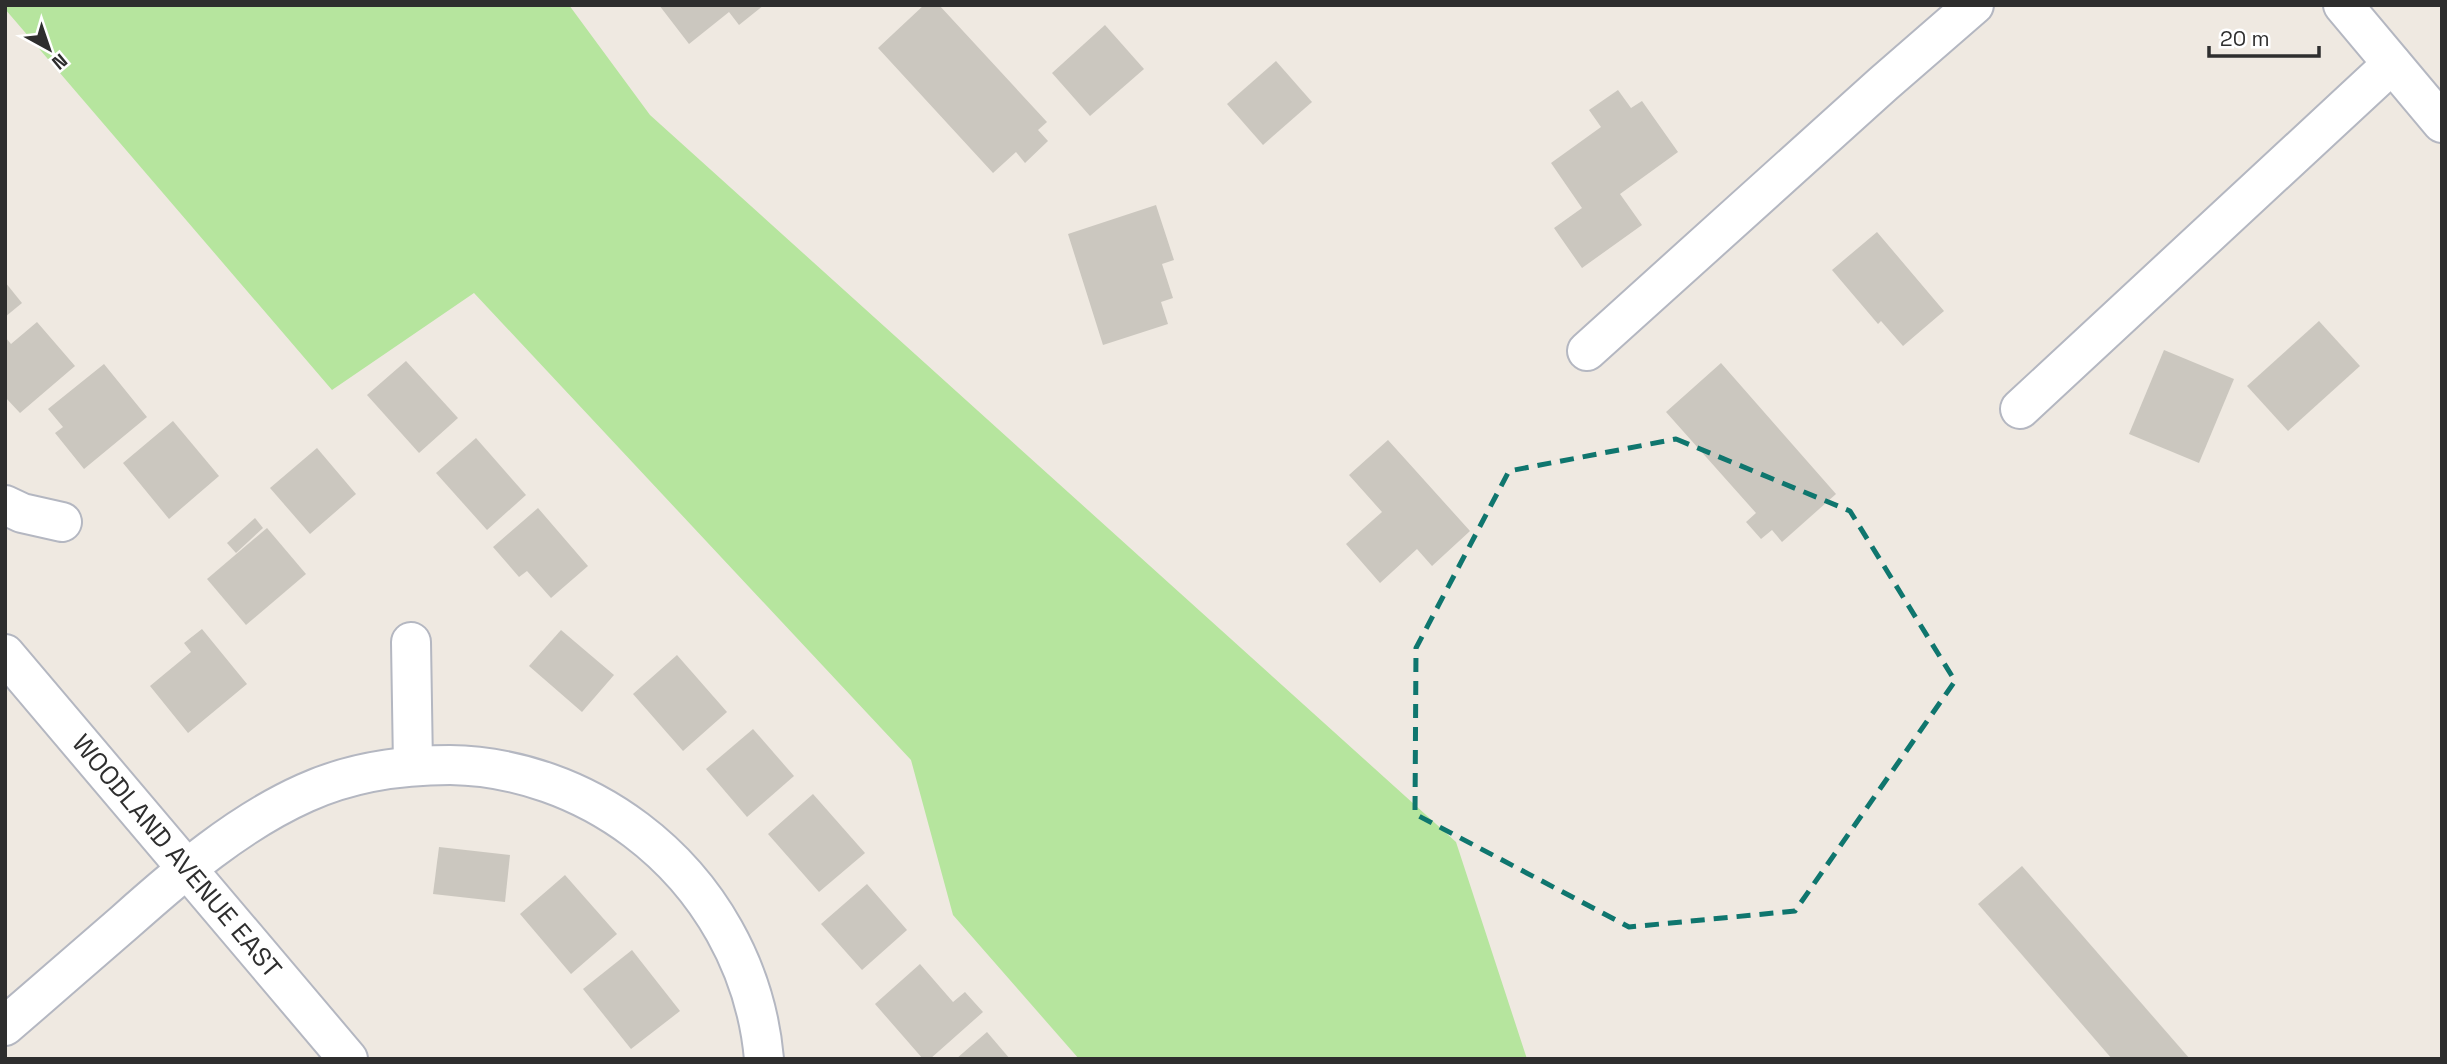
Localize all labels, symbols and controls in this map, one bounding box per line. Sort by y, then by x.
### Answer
north arrow [14,14,84,84]
scale bar [2209,14,2319,58]
text: 20 m [2220,25,2270,52]
text: N [47,48,73,75]
street label: WOODLAND AVENUE EAST [65,727,289,985]

